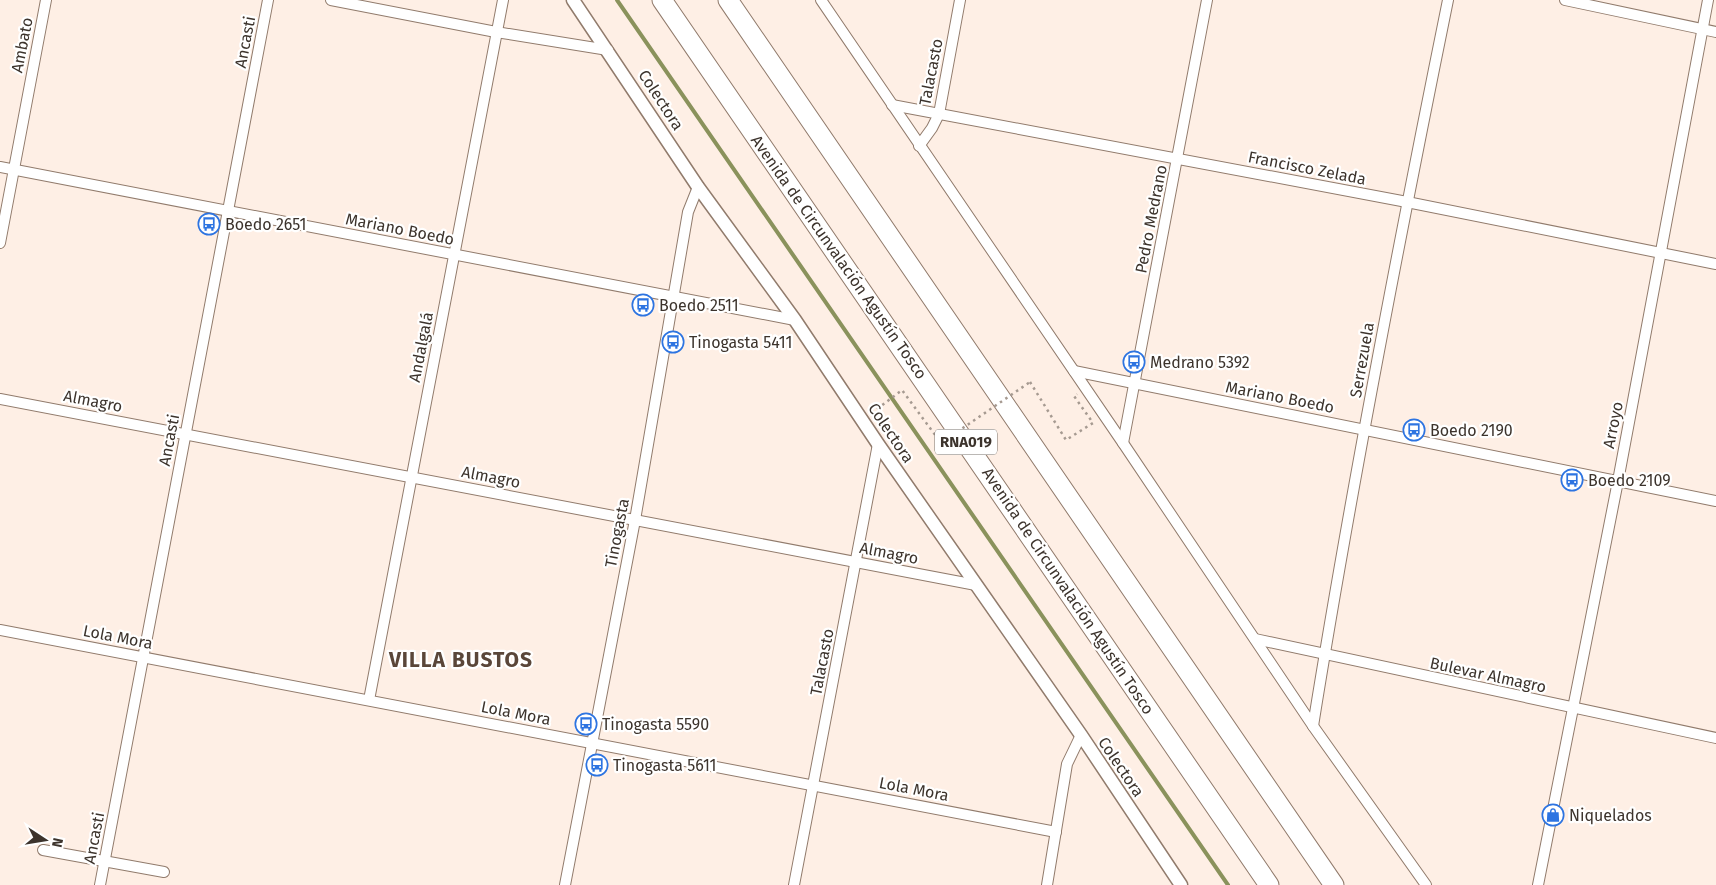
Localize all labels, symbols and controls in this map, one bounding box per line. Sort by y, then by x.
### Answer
street label: Ancasti [231,14,259,70]
street label: Ambato [7,16,37,74]
street label: Talacasto [915,37,947,107]
street label: Colectora [634,66,688,134]
street label: Avenida de Circunvalación Agustín Tosco [747,131,931,383]
street label: Francisco Zelada [1246,147,1368,189]
street label: Pedro Medrano [1131,163,1171,275]
street label: Mariano Boedo [344,209,456,249]
bus stop icon: Boedo 2651 [197,212,221,236]
place label: Boedo 2651 [225,215,306,234]
bus stop icon: Boedo 2511 [631,293,655,317]
place label: Boedo 2511 [659,296,739,315]
street label: Andalgalá [405,310,437,384]
street label: Serrezuela [1346,321,1378,399]
bus stop icon: Tinogasta 5411 [661,330,685,354]
place label: Tinogasta 5411 [689,333,792,352]
bus stop icon: Medrano 5392 [1122,350,1146,374]
place label: Medrano 5392 [1150,353,1250,372]
street label: Mariano Boedo [1224,377,1336,417]
street label: Almagro [62,386,124,416]
street label: Colectora [864,399,918,467]
street label: Arroyo [1599,400,1627,450]
street label: Ancasti [155,412,183,468]
bus stop icon: Boedo 2190 [1402,418,1426,442]
place label: Boedo 2190 [1430,421,1513,440]
road number: RNA019 [935,430,997,454]
street label: Almagro [460,462,522,492]
street label: Avenida de Circunvalación Agustín Tosco [978,464,1158,718]
bus stop icon: Boedo 2109 [1560,468,1584,492]
place label: Boedo 2109 [1588,471,1671,490]
street label: Tinogasta [601,497,633,569]
street label: Almagro [858,538,920,568]
street label: Lola Mora [82,621,154,653]
street label: Talacasto [806,627,838,697]
district label: VILLA BUSTOS [388,647,533,673]
street label: Bulevar Almagro [1428,653,1548,697]
street label: Lola Mora [480,697,552,729]
bus stop icon: Tinogasta 5590 [574,712,598,736]
place label: Tinogasta 5590 [602,715,709,734]
street label: Colectora [1094,733,1148,801]
bus stop icon: Tinogasta 5611 [585,753,609,777]
place label: Tinogasta 5611 [613,756,717,775]
street label: Lola Mora [878,773,950,805]
shop icon: Niquelados [1541,803,1565,827]
place label: Niquelados [1569,806,1652,825]
street label: Ancasti [80,810,108,866]
north arrow [20,815,70,865]
text: N [48,836,67,849]

